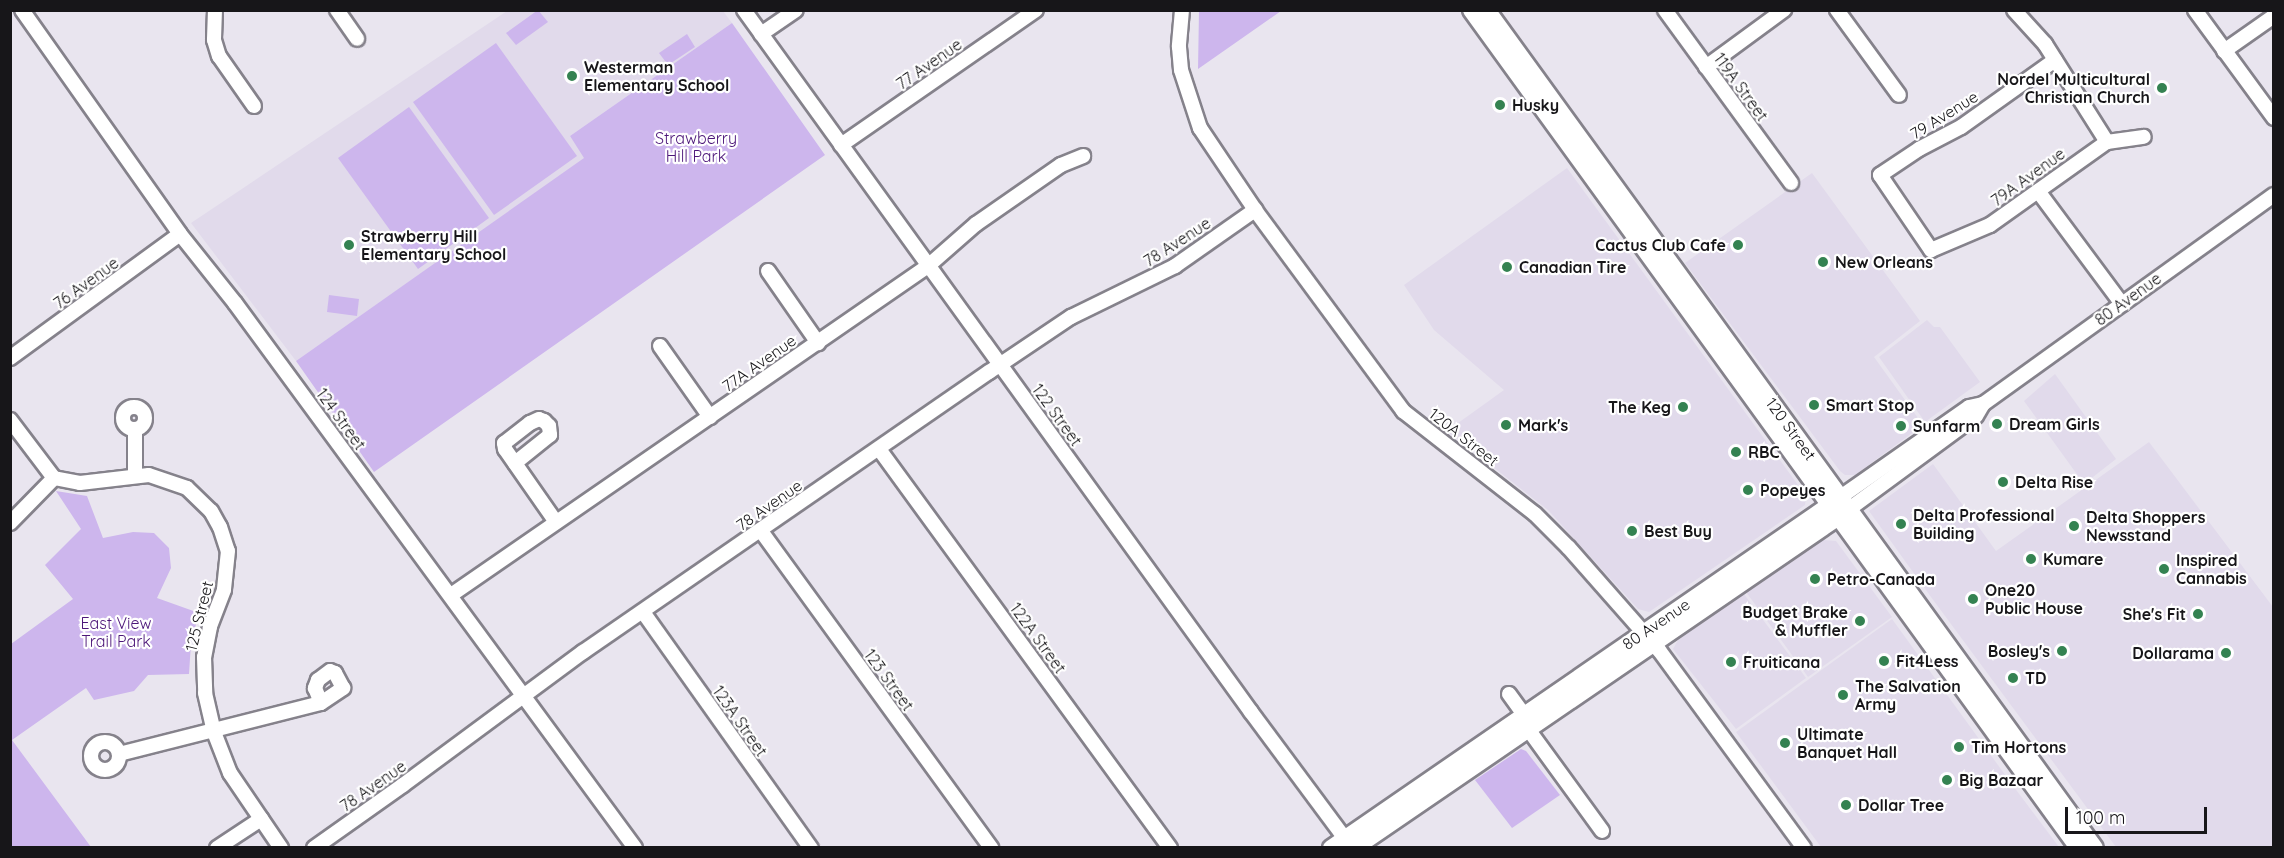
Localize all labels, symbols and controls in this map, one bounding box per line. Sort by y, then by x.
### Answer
street label: 77 Avenue [893,34,965,94]
street label: 119A Street [1710,49,1772,125]
place label: Westerman Elementary School [584,57,729,95]
marker: Westerman Elementary School [565,69,579,83]
place label: Nordel Multicultural Christian Church [1997,69,2150,107]
marker: Nordel Multicultural Christian Church [2155,81,2169,95]
street label: 79 Avenue [1907,87,1981,143]
place label: Husky [1512,95,1559,115]
marker: Husky [1493,98,1507,112]
park label: Strawberry Hill Park [655,128,737,166]
street label: 79A Avenue [1987,144,2069,210]
street label: 78 Avenue [1140,213,1214,271]
place label: Strawberry Hill Elementary School [361,226,506,264]
place label: Cactus Club Cafe [1595,235,1726,255]
marker: Strawberry Hill Elementary School [342,238,356,252]
marker: Cactus Club Cafe [1731,238,1745,252]
place label: New Orleans [1835,252,1933,272]
street label: 76 Avenue [50,253,122,313]
marker: New Orleans [1816,255,1830,269]
place label: Canadian Tire [1519,257,1626,277]
marker: Canadian Tire [1500,260,1514,274]
street label: 80 Avenue [2091,269,2165,329]
street label: 77A Avenue [718,331,800,395]
street label: 122 Street [1028,380,1086,450]
street label: 124 Street [312,385,370,453]
street label: 120 Street [1762,394,1820,464]
place label: Smart Stop [1826,395,1914,415]
place label: The Keg [1608,397,1671,417]
marker: Smart Stop [1807,398,1821,412]
marker: The Keg [1676,400,1690,414]
street label: 120A Street [1426,404,1502,470]
place label: Dream Girls [2009,414,2100,434]
place label: Mark's [1518,415,1568,435]
place label: Sunfarm [1913,416,1980,436]
marker: Dream Girls [1990,417,2004,431]
marker: Mark's [1499,418,1513,432]
marker: Sunfarm [1894,419,1908,433]
place label: RBC [1748,442,1780,462]
marker: RBC [1729,445,1743,459]
place label: Delta Rise [2015,472,2093,492]
street label: 78 Avenue [732,475,806,535]
marker: Delta Rise [1996,475,2010,489]
place label: Popeyes [1760,480,1825,500]
marker: Popeyes [1741,483,1755,497]
place label: Delta Professional Building [1913,505,2055,543]
place label: Delta Shoppers Newsstand [2086,507,2205,545]
marker: Delta Professional Building [1894,517,1908,531]
marker: Delta Shoppers Newsstand [2067,519,2081,533]
place label: Best Buy [1644,521,1712,541]
marker: Best Buy [1625,524,1639,538]
place label: Kumare [2043,549,2104,569]
place label: Inspired Cannabis [2176,550,2247,588]
marker: Kumare [2024,552,2038,566]
marker: Inspired Cannabis [2157,562,2171,576]
place label: Petro-Canada [1827,569,1935,589]
marker: Petro-Canada [1808,572,1822,586]
street label: 125 Street [181,579,217,653]
place label: One20 Public House [1985,580,2083,618]
marker: One20 Public House [1966,592,1980,606]
street label: 80 Avenue [1619,594,1693,654]
street label: 122A Street [1006,599,1070,677]
place label: Budget Brake & Muffler [1742,602,1848,640]
place label: She's Fit [2123,604,2186,624]
marker: She's Fit [2191,607,2205,621]
park label: East View Trail Park [80,613,152,651]
marker: Budget Brake & Muffler [1853,614,1867,628]
place label: Bosley's [1988,641,2050,661]
place label: Dollarama [2132,643,2214,663]
marker: Bosley's [2055,644,2069,658]
street label: 123 Street [860,646,918,714]
marker: Dollarama [2219,646,2233,660]
place label: Fit4Less [1896,651,1959,671]
place label: Fruiticana [1743,652,1820,672]
marker: Fit4Less [1877,654,1891,668]
marker: Fruiticana [1724,655,1738,669]
place label: TD [2025,668,2046,688]
marker: TD [2006,671,2020,685]
place label: The Salvation Army [1855,676,1961,714]
street label: 123A Street [709,682,771,760]
marker: The Salvation Army [1836,688,1850,702]
place label: Ultimate Banquet Hall [1797,724,1897,762]
marker: Ultimate Banquet Hall [1778,736,1792,750]
place label: Tim Hortons [1971,737,2066,757]
marker: Tim Hortons [1952,740,1966,754]
street label: 78 Avenue [336,756,410,816]
place label: Big Bazaar [1959,770,2043,790]
marker: Big Bazaar [1940,773,1954,787]
place label: Dollar Tree [1858,795,1944,815]
scale bar [2068,795,2210,833]
marker: Dollar Tree [1839,798,1853,812]
text: 100 m [2076,806,2125,829]

